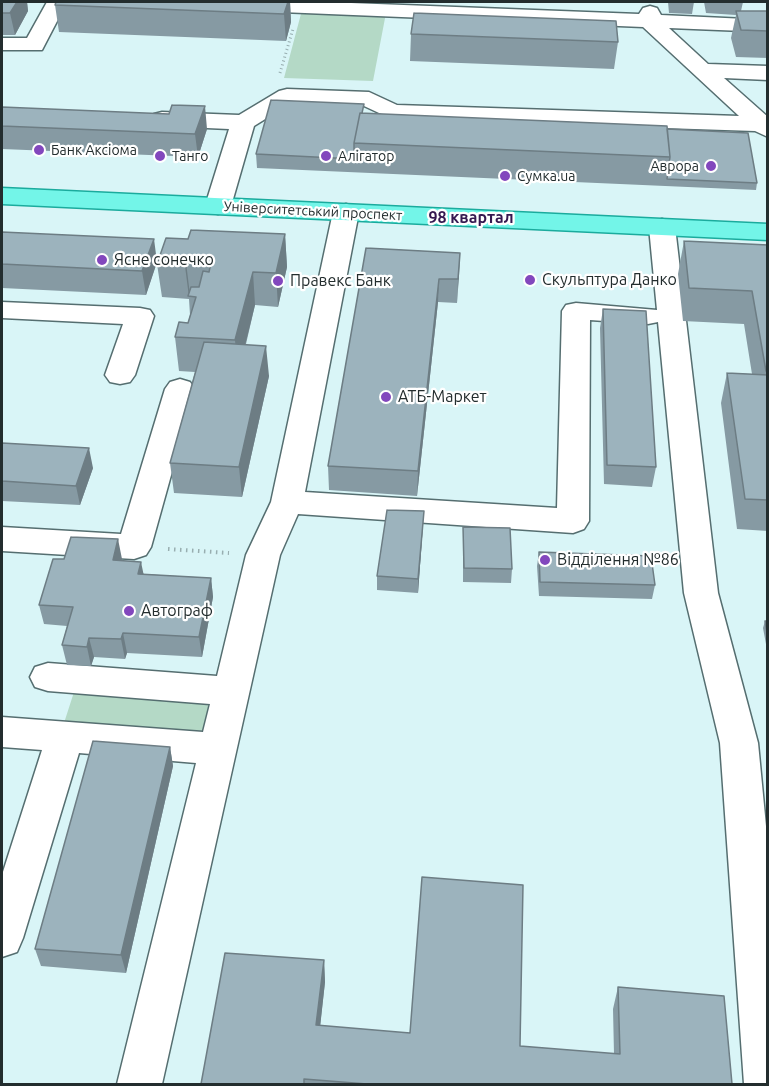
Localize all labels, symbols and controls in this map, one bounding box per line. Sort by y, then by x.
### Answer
place label: Банк Аксіома [51,142,137,158]
marker: Банк Аксіома [32,143,46,157]
place label: Танго [172,148,208,164]
place label: Алігатор [338,148,394,164]
marker: Танго [153,149,167,163]
marker: Алігатор [319,149,333,163]
place label: Аврора [650,158,699,174]
marker: Аврора [704,159,718,173]
place label: Сумка.ua [517,168,576,184]
marker: Сумка.ua [498,169,512,183]
street label: Університетський проспект [223,198,403,224]
district label: 98 квартал [428,208,514,228]
place label: Ясне сонечко [114,250,214,270]
marker: Ясне сонечко [95,253,109,267]
place label: Скульптура Данко [542,270,677,290]
place label: Правекс Банк [290,271,391,291]
marker: Скульптура Данко [523,273,537,287]
marker: Правекс Банк [271,274,285,288]
place label: АТБ-Маркет [398,387,487,407]
marker: АТБ-Маркет [379,390,393,404]
place label: Відділення №86 [557,550,679,570]
marker: Відділення №86 [538,553,552,567]
place label: Автограф [141,601,213,621]
marker: Автограф [122,604,136,618]

